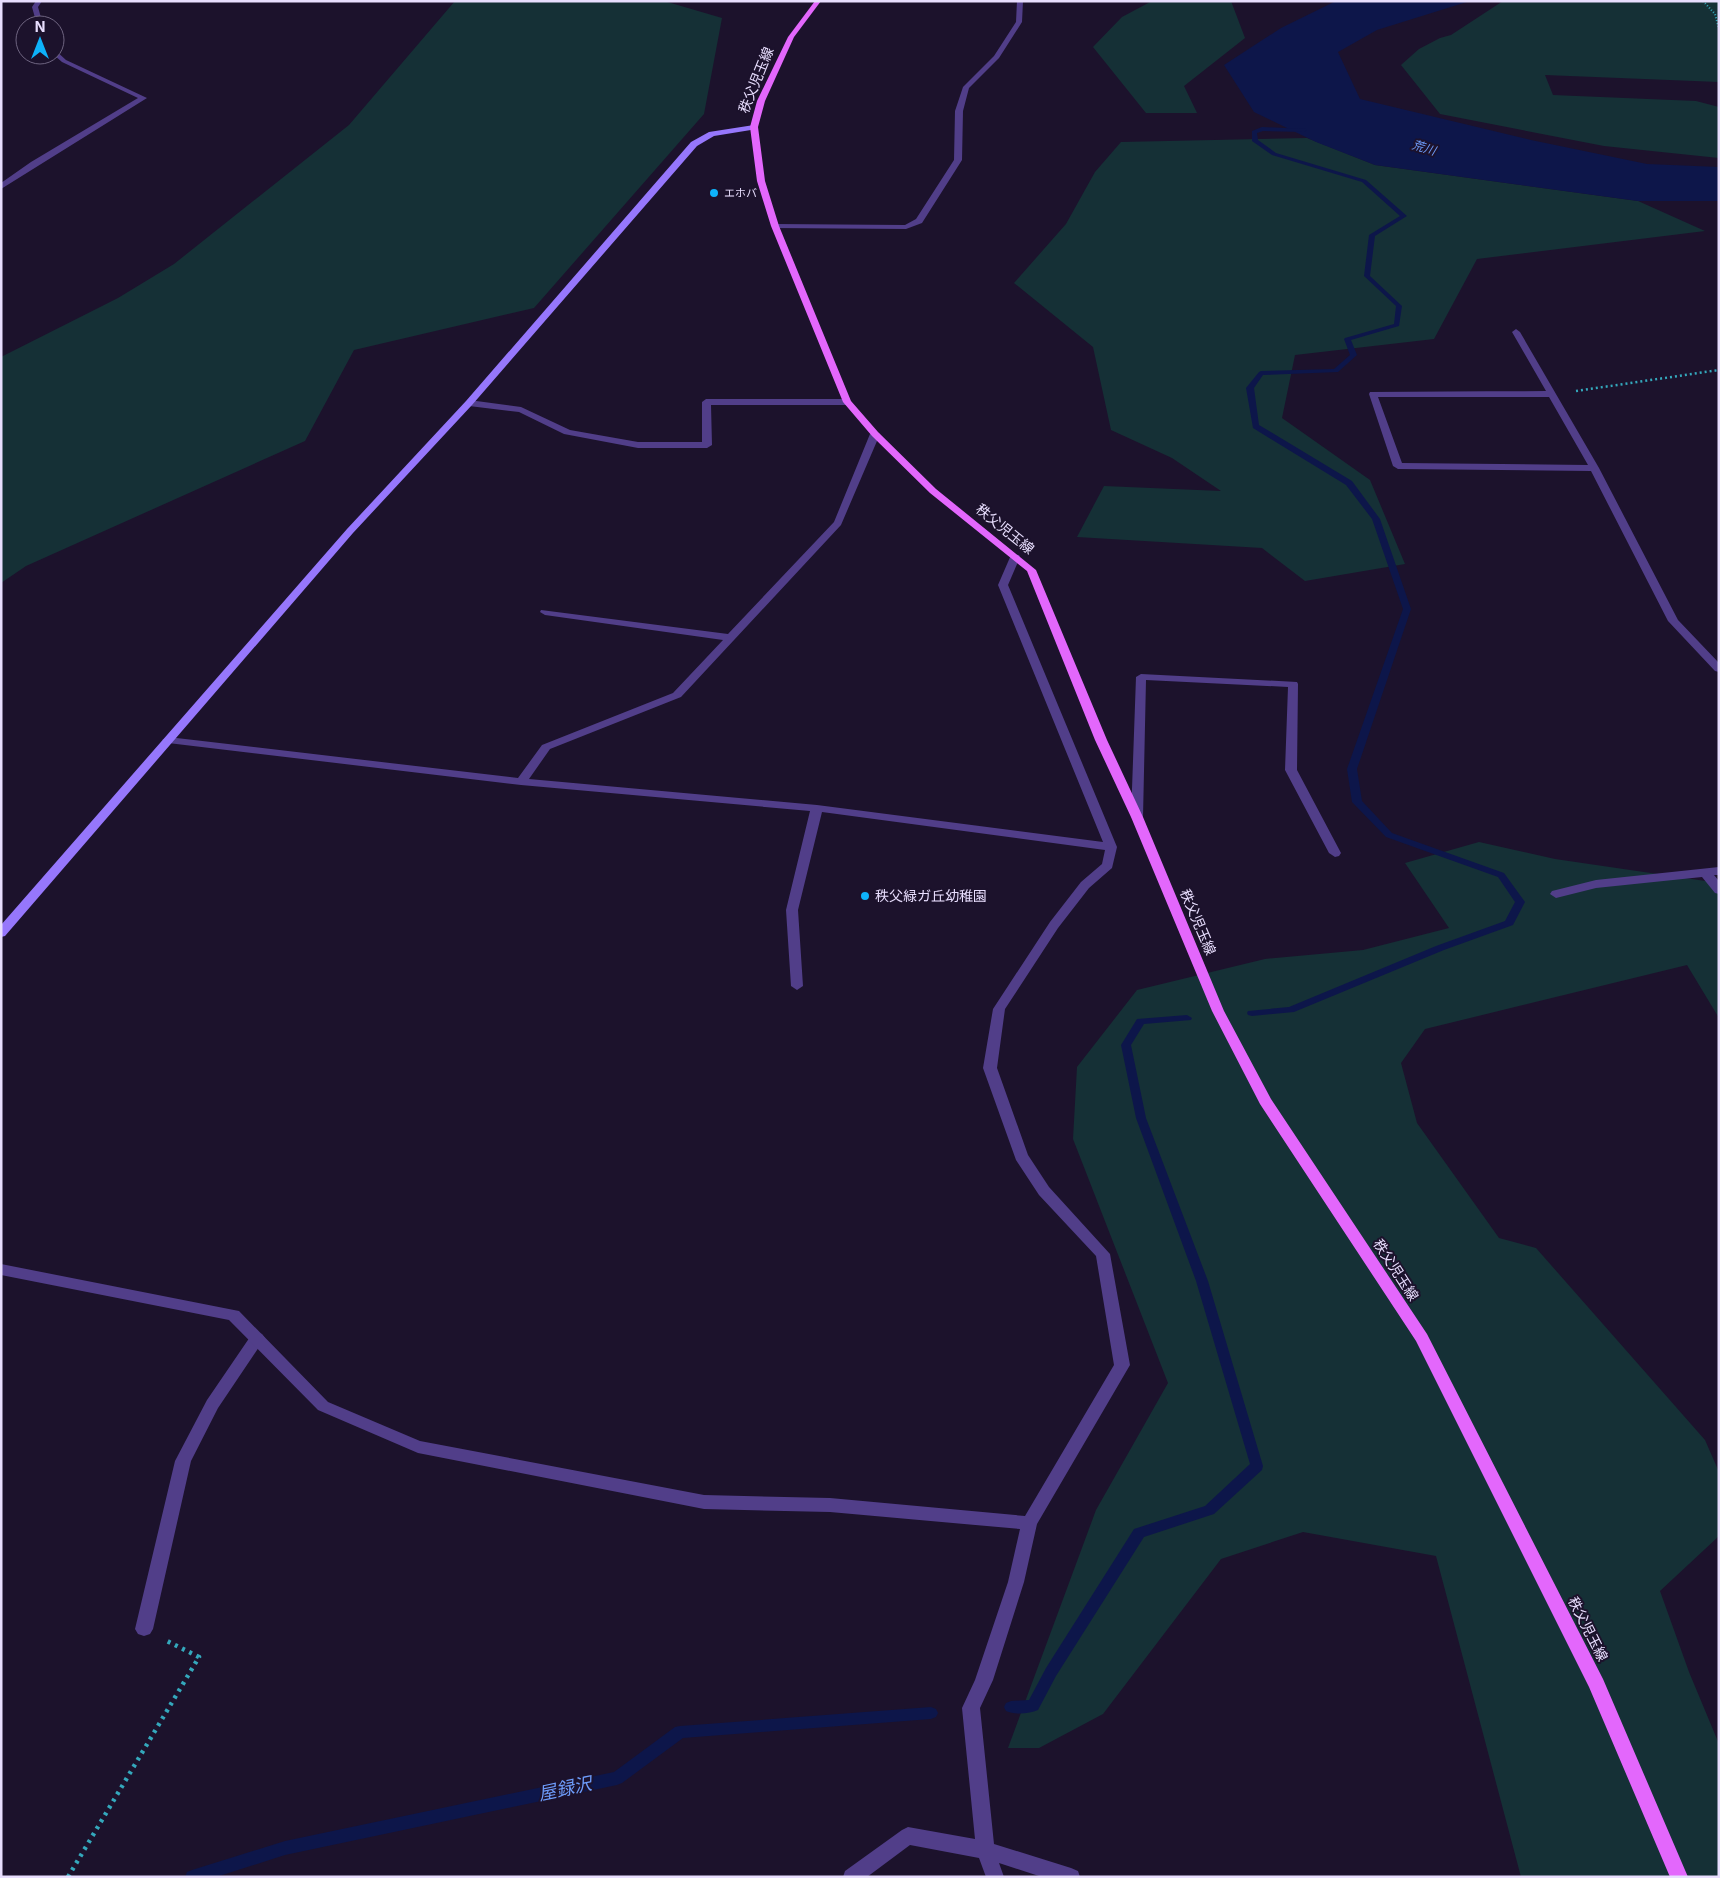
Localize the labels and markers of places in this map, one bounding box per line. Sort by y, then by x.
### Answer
place label: エホバ [724,186,757,200]
marker: エホバ [708,187,720,199]
place label: 秩父緑ガ丘幼稚園 [875,887,987,904]
marker: 秩父緑ガ丘幼稚園 [859,890,871,902]

